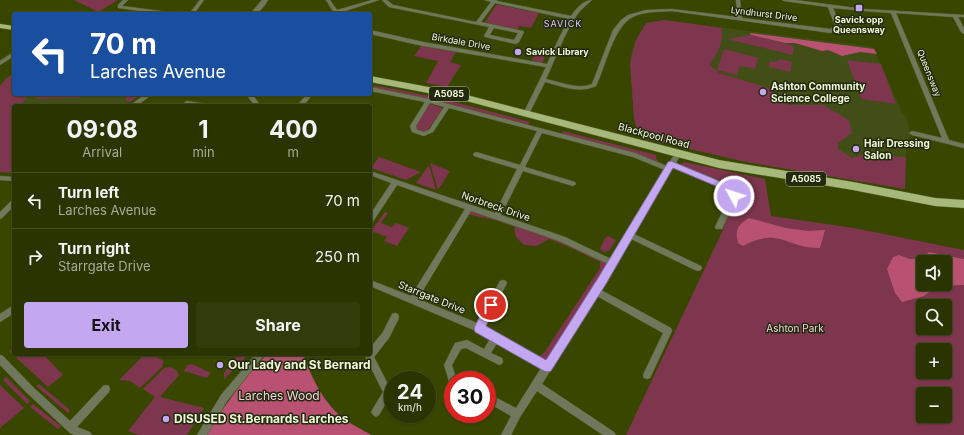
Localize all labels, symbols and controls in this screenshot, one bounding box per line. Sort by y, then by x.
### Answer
marker: Savick opp Queensway [854,3,864,13]
street label: Lyndhurst Drive [730,4,798,23]
place label: Savick opp Queensway [833,14,886,35]
district label: SAVICK [544,18,582,29]
text: 70 m [90,27,157,61]
icon: left [24,28,76,80]
street label: Birkdale Drive [431,31,491,52]
place label: Savick Library [526,46,589,57]
marker: Savick Library [513,47,523,57]
street label: Queensway [915,48,944,98]
text: Larches Avenue [90,61,226,82]
place label: Ashton Community Science College [771,80,865,105]
road number: A5085 [429,87,469,101]
marker: Ashton Community Science College [758,87,768,97]
text: 09:08 [66,115,138,144]
text: 1 [198,115,209,144]
text: 400 [269,115,318,144]
street label: Blackpool Road [617,120,691,150]
place label: Hair Dressing Salon [864,137,930,161]
text: Arrival [82,144,122,160]
text: min [192,144,215,160]
text: m [288,144,299,160]
marker: Hair Dressing Salon [851,144,861,154]
road number: A5085 [786,172,826,186]
position arrow [713,175,755,217]
text: Turn left [58,183,119,202]
street label: Norbreck Drive [460,189,532,223]
icon: left [24,190,46,212]
text: 70 m [325,191,360,210]
text: Larches Avenue [58,202,156,218]
text: Turn right [58,239,130,258]
icon: right [24,246,46,268]
text: 250 m [315,247,360,266]
map controls [916,255,952,423]
button: sound [916,255,952,291]
text: Starrgate Drive [58,258,151,274]
street label: Starrgate Drive [397,278,467,316]
pin [474,288,508,322]
icon: arrive [480,294,502,316]
button: search [916,299,952,335]
button: Exit [24,302,188,348]
button: Share [196,302,360,348]
park label: Ashton Park [766,322,824,334]
button: + [916,343,952,379]
place label: Our Lady and St Bernard [228,357,371,372]
marker: Our Lady and St Bernard [215,360,225,370]
speed limit sign: 30 [444,371,496,423]
text: 24 [397,380,423,404]
button: − [916,387,952,423]
park label: Larches Wood [238,388,320,403]
text: km/h [398,401,422,413]
place label: DISUSED St.Bernards Larches [174,411,349,426]
marker: DISUSED St.Bernards Larches [161,414,171,424]

